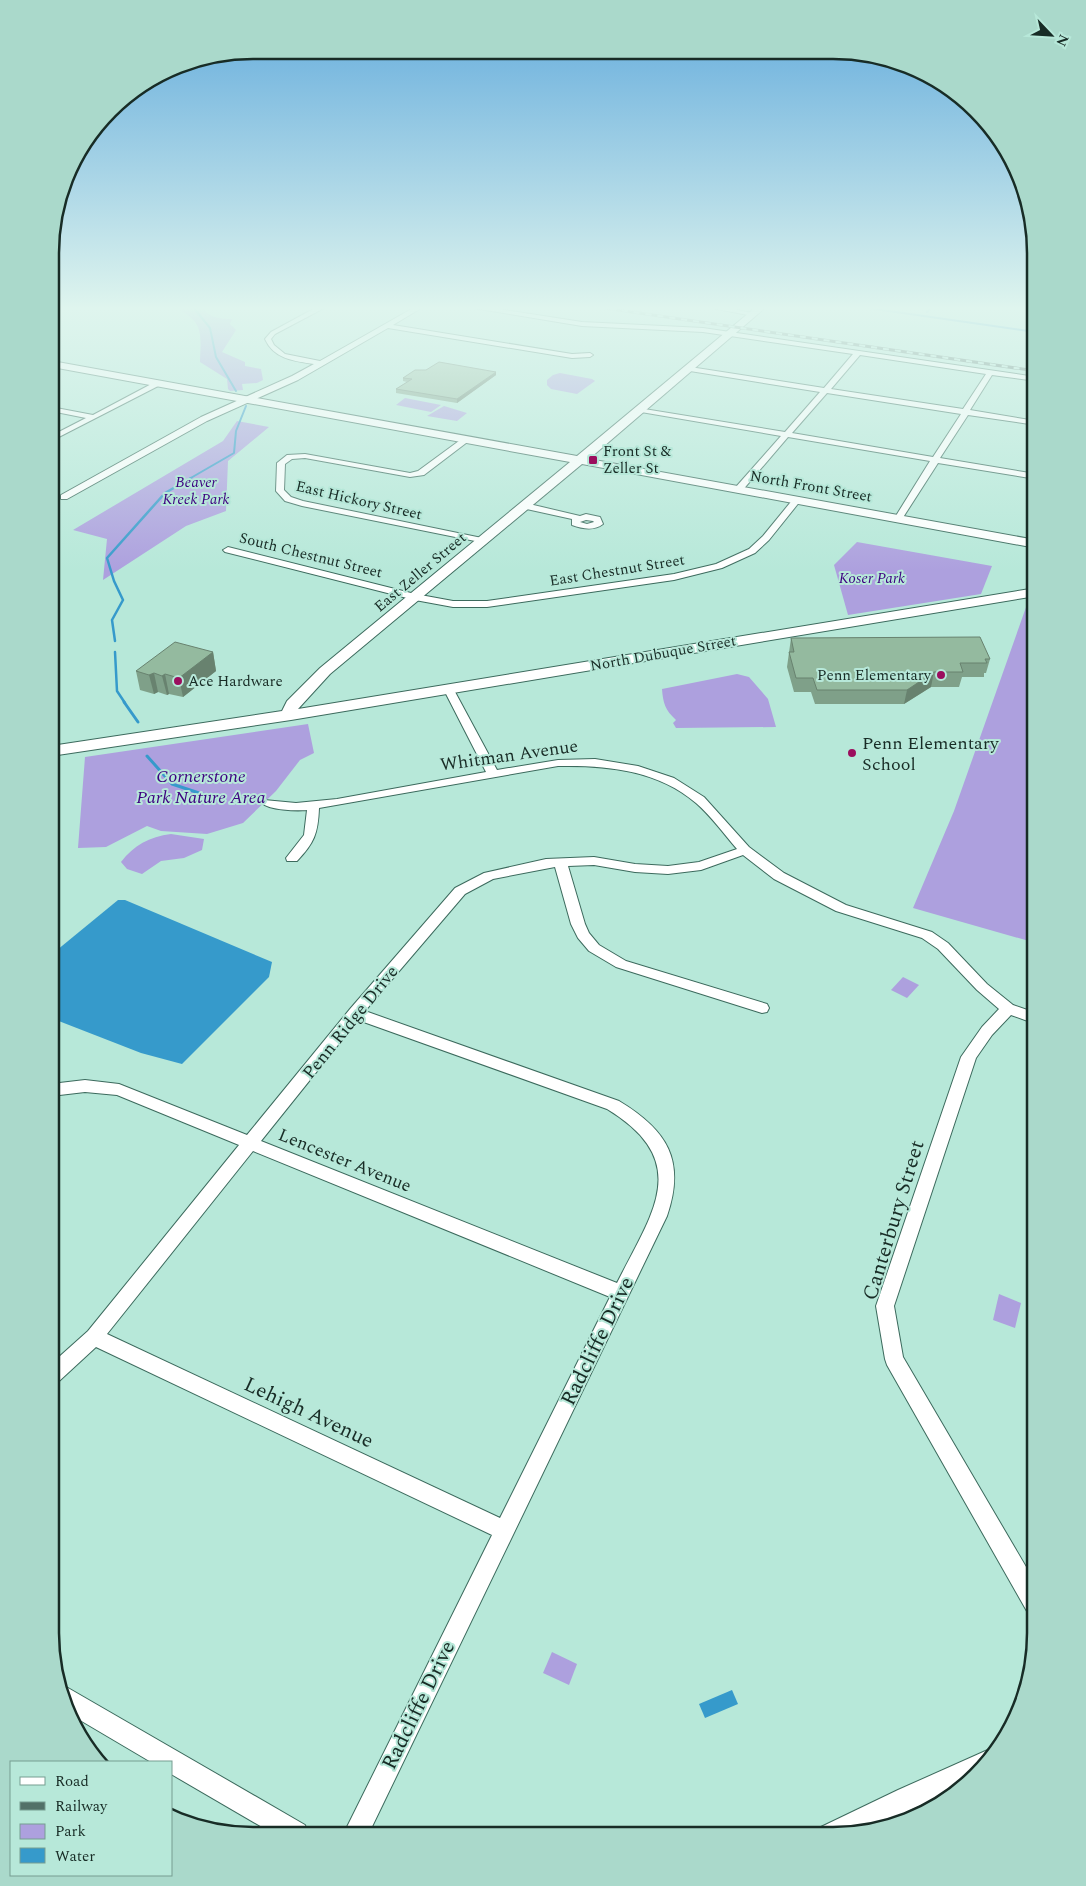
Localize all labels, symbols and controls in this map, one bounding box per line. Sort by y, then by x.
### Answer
north arrow [1026,10,1076,60]
text: N [1050,31,1074,50]
place label: Front St & Zeller St [603,440,672,480]
marker: Front St & Zeller St [587,454,599,466]
street label: North Front Street [748,464,874,509]
park label: Beaver Kreek Park [162,471,230,511]
street label: East Hickory Street [293,475,424,526]
street label: South Chestnut Street [237,527,385,584]
street label: East Zeller Street [369,527,471,618]
street label: East Chestnut Street [548,548,686,593]
park label: Koser Park [839,567,905,590]
street label: North Dubuque Street [588,629,738,678]
place label: Penn Elementary [817,664,932,687]
marker: Penn Elementary [935,669,947,681]
place label: Ace Hardware [188,670,283,693]
marker: Ace Hardware [172,675,184,687]
place label: Penn Elementary School [862,730,1000,778]
street label: Whitman Avenue [438,732,580,779]
marker: Penn Elementary School [846,747,858,759]
park label: Cornerstone Park Nature Area [136,763,266,811]
street label: Penn Ridge Drive [296,959,405,1085]
street label: Lencester Avenue [274,1121,416,1200]
street label: Canterbury Street [854,1136,934,1304]
street label: Radcliffe Drive [553,1271,643,1411]
street label: Lehigh Avenue [238,1369,379,1457]
street label: Radcliffe Drive [374,1635,464,1775]
legend [10,1761,172,1876]
text: Road [55,1770,89,1793]
text: Railway [55,1795,108,1818]
text: Park [55,1820,86,1843]
text: Water [55,1845,95,1868]

